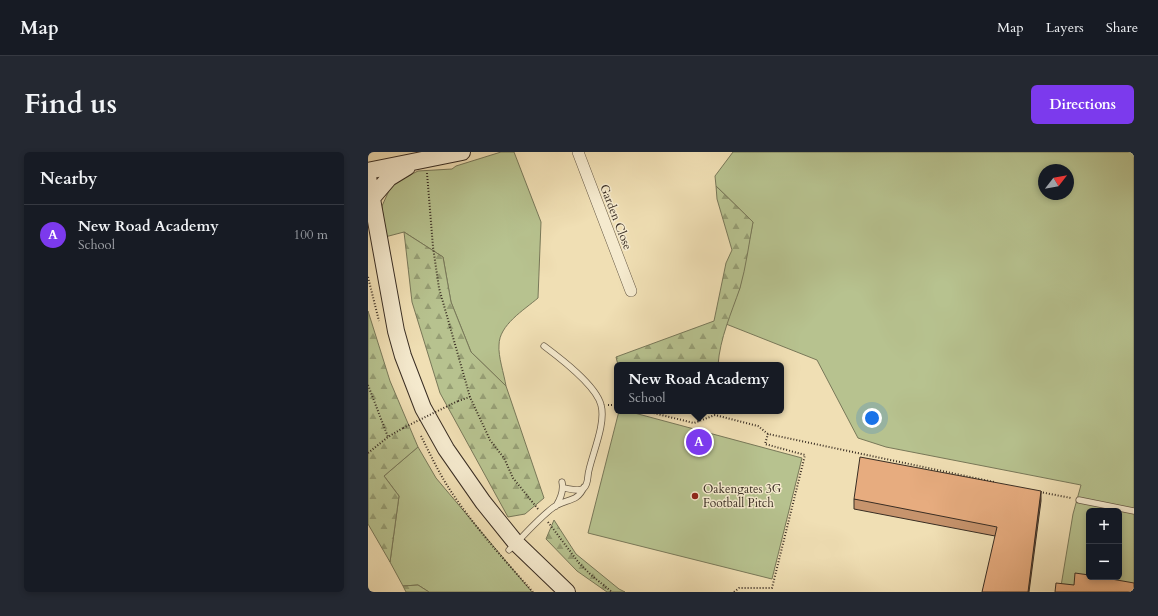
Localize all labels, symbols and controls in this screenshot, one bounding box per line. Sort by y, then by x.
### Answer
text: Map [20,15,59,41]
text: Map [997,18,1024,37]
text: Layers [1046,18,1084,37]
text: Share [1106,18,1138,37]
text: Find us [24,85,117,123]
button: Directions [1031,85,1134,124]
north arrow [1038,164,1074,200]
text: Nearby [40,167,97,190]
street label: Garden Close [596,182,636,252]
text: New Road Academy [78,216,219,236]
text: A [48,226,58,244]
text: 100 m [294,226,328,244]
text: School [78,236,115,254]
popup [614,362,784,414]
text: New Road Academy [629,369,769,389]
text: School [629,389,666,407]
your location [862,408,882,428]
pin: A [686,427,712,457]
place label: Oakengates 3G Football Pitch [703,481,782,511]
marker: Oakengates 3G Football Pitch [690,491,700,501]
map controls [1086,508,1122,580]
button: + [1086,508,1122,544]
button: − [1086,544,1122,580]

